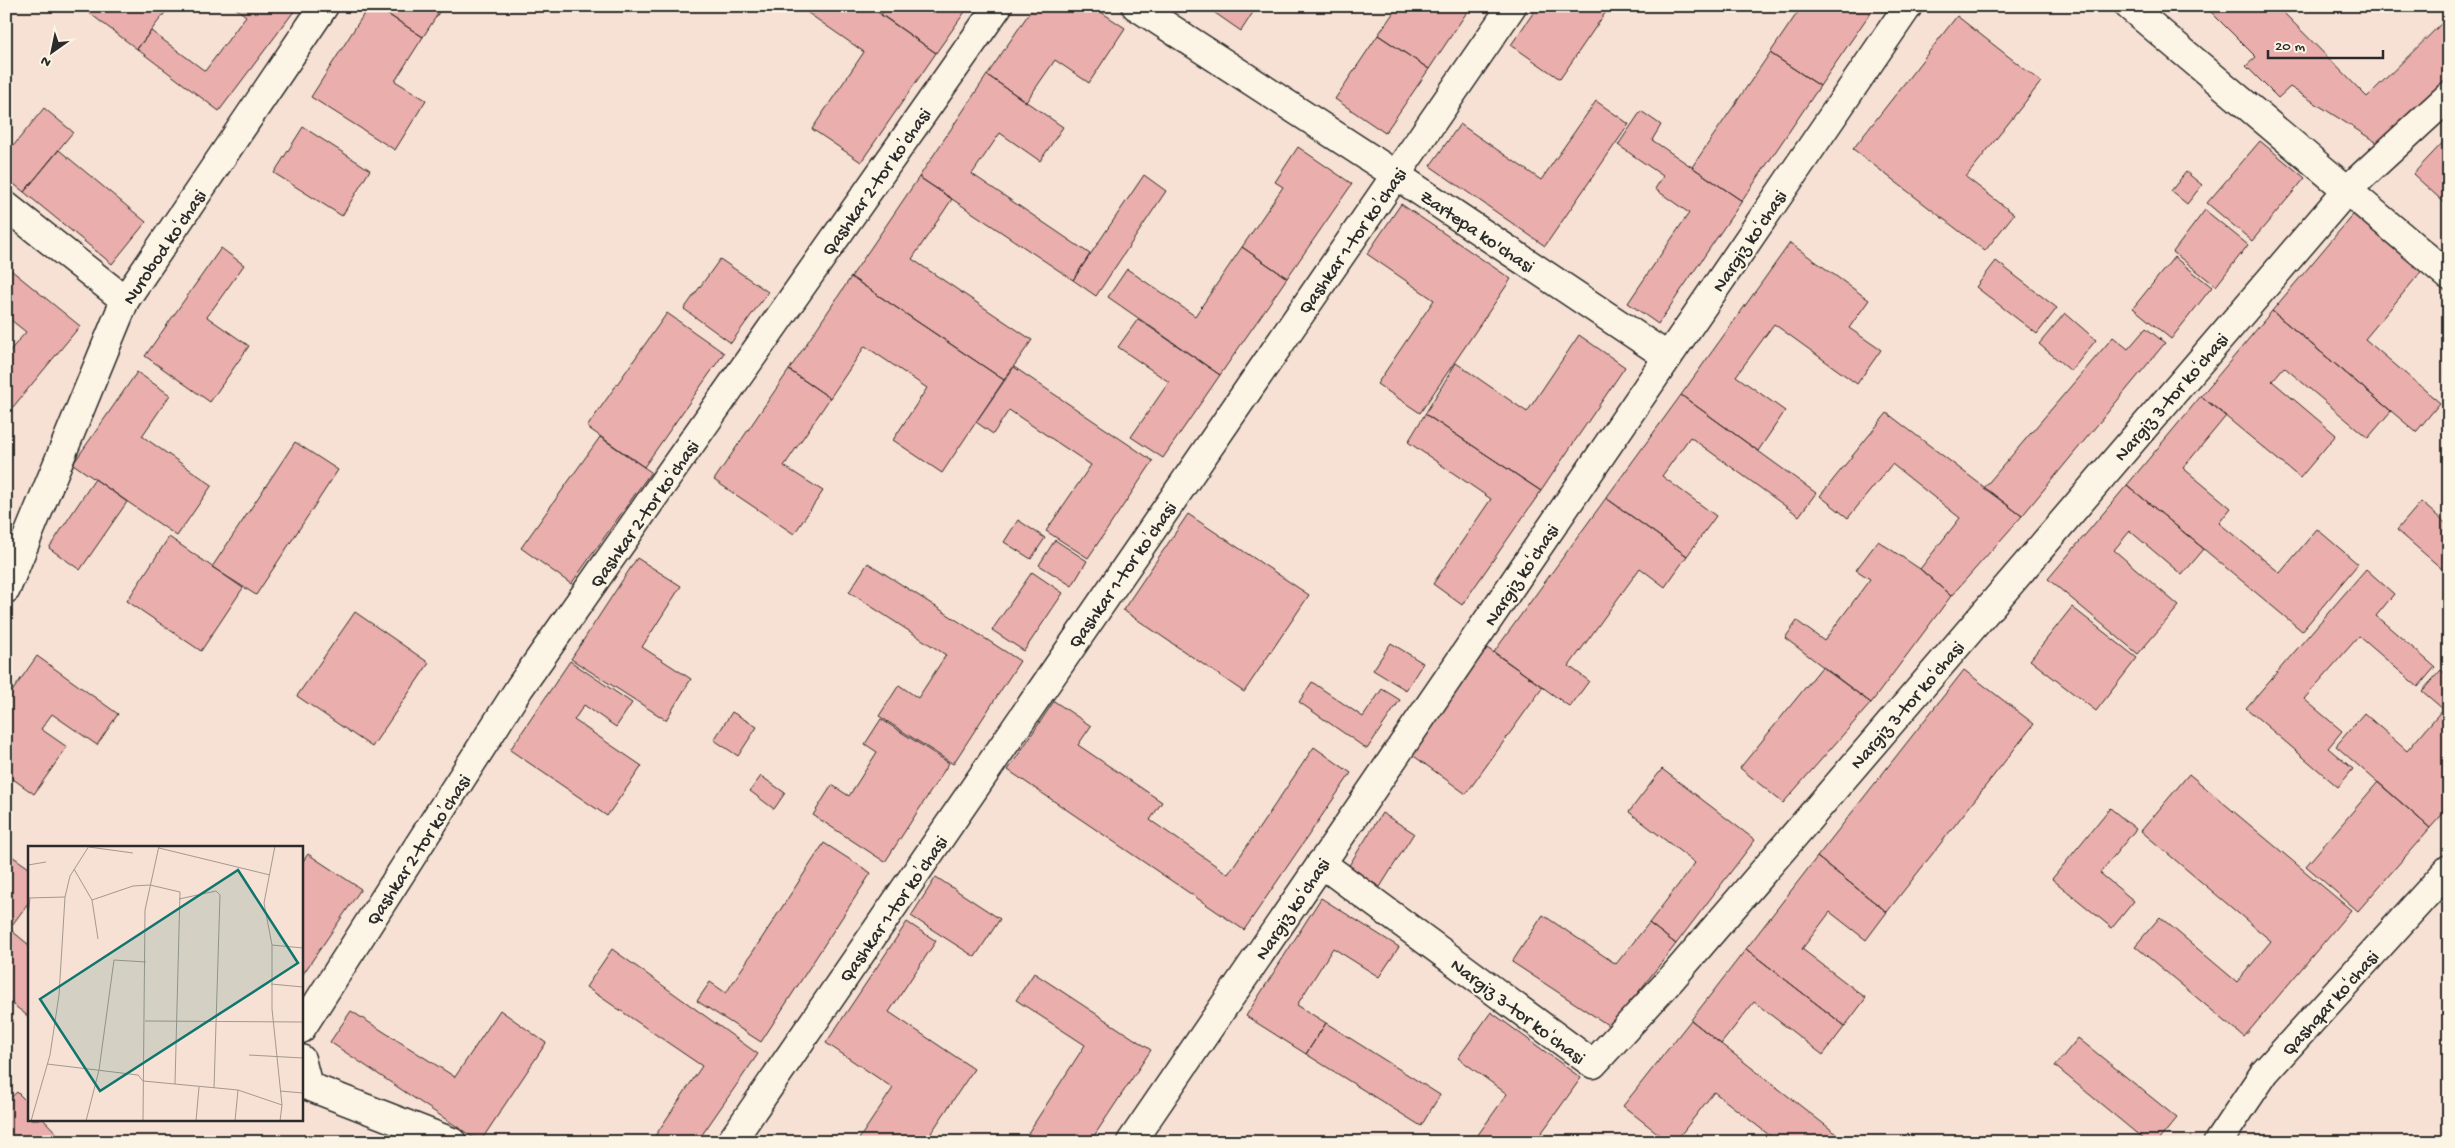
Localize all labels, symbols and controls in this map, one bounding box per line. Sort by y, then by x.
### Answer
north arrow [28,28,78,78]
scale bar [2268,28,2382,60]
text: 20 m [2275,38,2305,56]
text: N [38,51,55,70]
street label: Qashkar 2-tor koʼchasi [818,104,938,262]
street label: Qashkar 1-tor koʼchasi [1295,164,1413,320]
street label: Nurobod koʻchasi [119,186,213,310]
street label: Zartepa ko'chasi [1415,186,1538,279]
street label: Nargiz koʻchasi [1708,186,1794,297]
street label: Nargiz 3-tor koʻchasi [2110,329,2235,467]
street label: Qashkar 2-tor koʼchasi [586,436,706,594]
street label: Qashkar 1-tor koʼchasi [1065,498,1183,654]
street label: Nargiz koʻchasi [1480,520,1566,631]
street label: Nargiz 3-tor koʻchasi [1846,637,1971,775]
street label: Qashkar 2-tor koʼchasi [362,771,477,931]
street label: Qashkar 1-tor koʼchasi [836,832,954,988]
inset map [28,846,302,1120]
street label: Nargiz koʻchasi [1251,854,1337,965]
street label: Qashqar koʻchasi [2278,947,2385,1062]
street label: Nargiz 3-tor koʻchasi [1445,955,1589,1071]

